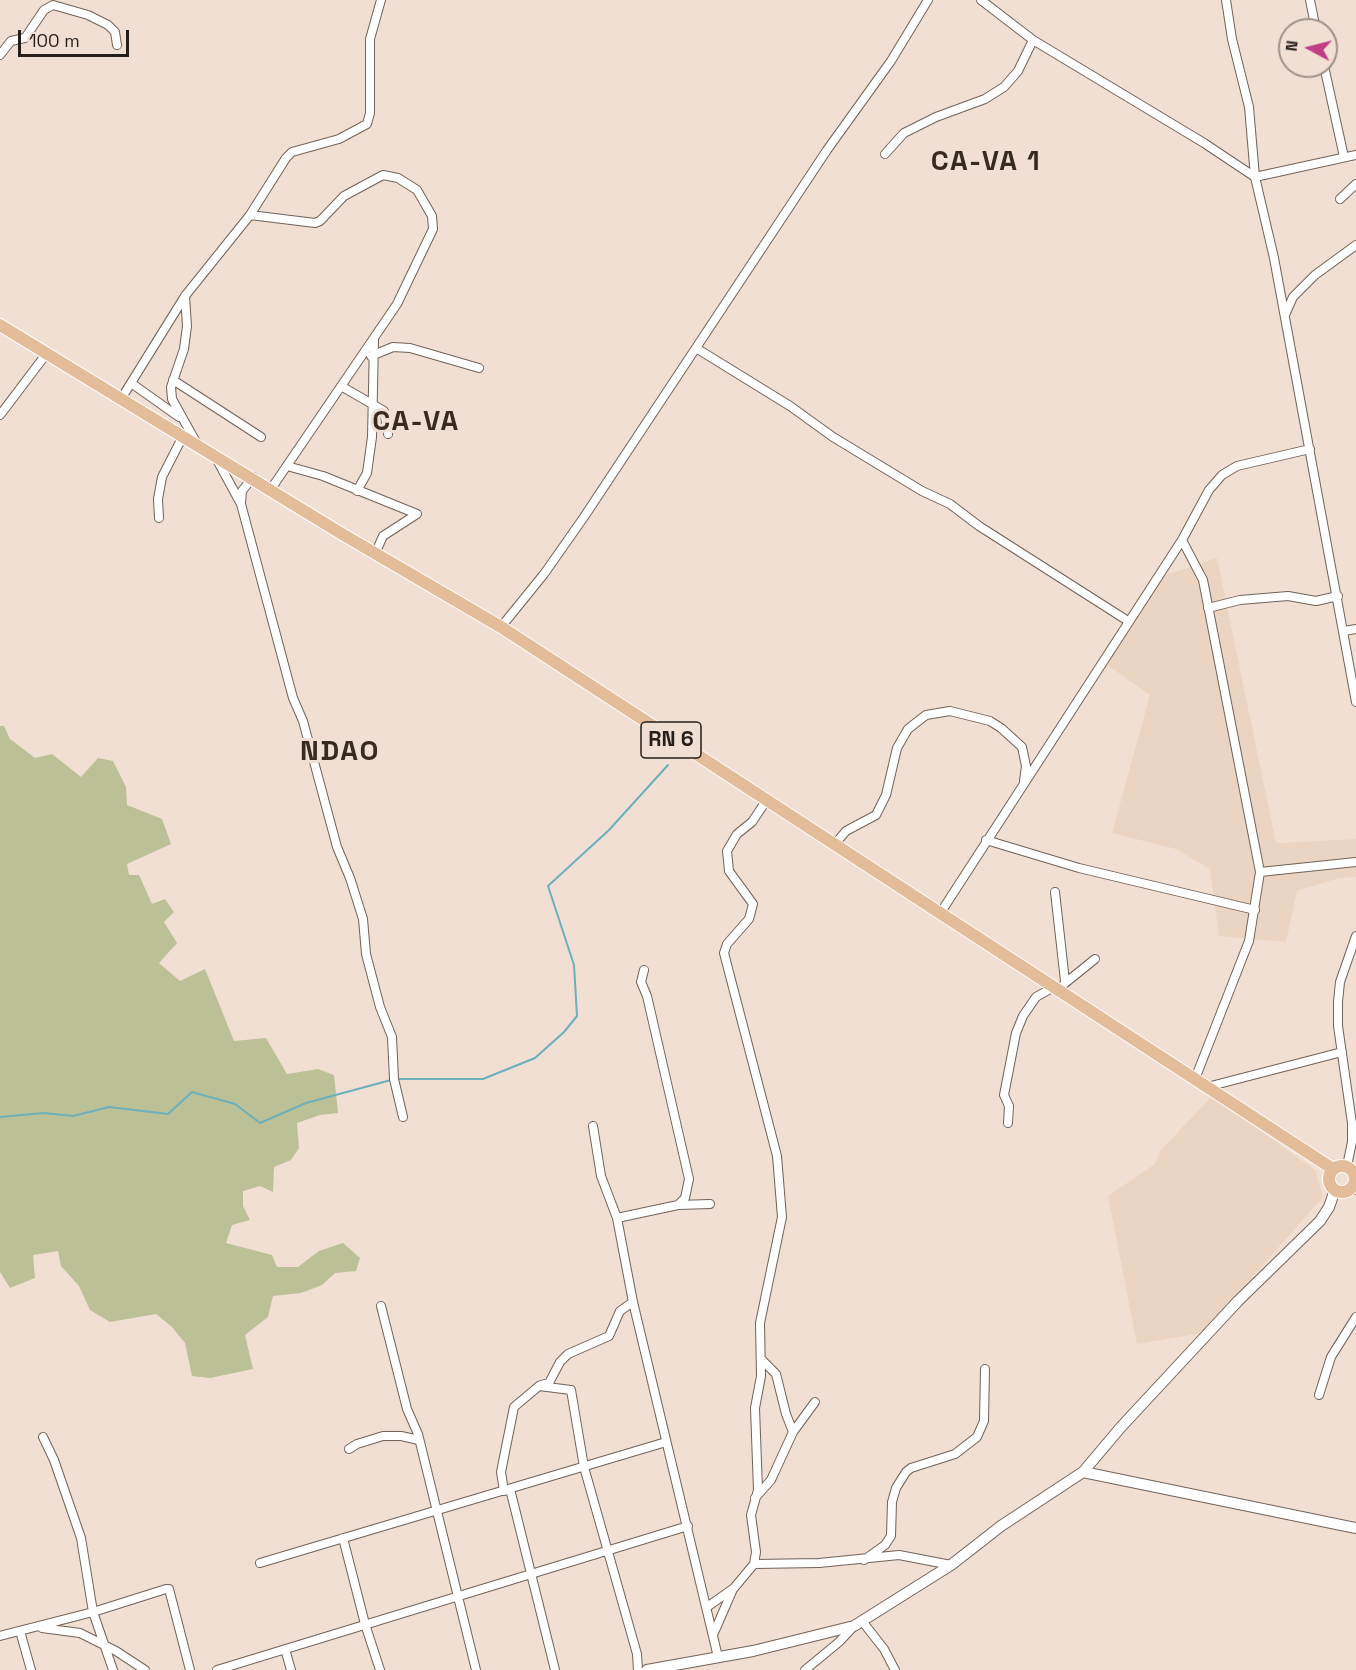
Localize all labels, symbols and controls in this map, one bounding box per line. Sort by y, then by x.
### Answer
scale bar [21,18,132,56]
north arrow [1278,18,1338,78]
text: 100 m [29,29,80,52]
text: N [1281,39,1303,53]
district label: CA-VA 1 [931,145,1041,179]
district label: CA-VA [372,405,460,439]
road number: RN 6 [641,722,701,758]
district label: NDAO [300,735,380,769]

